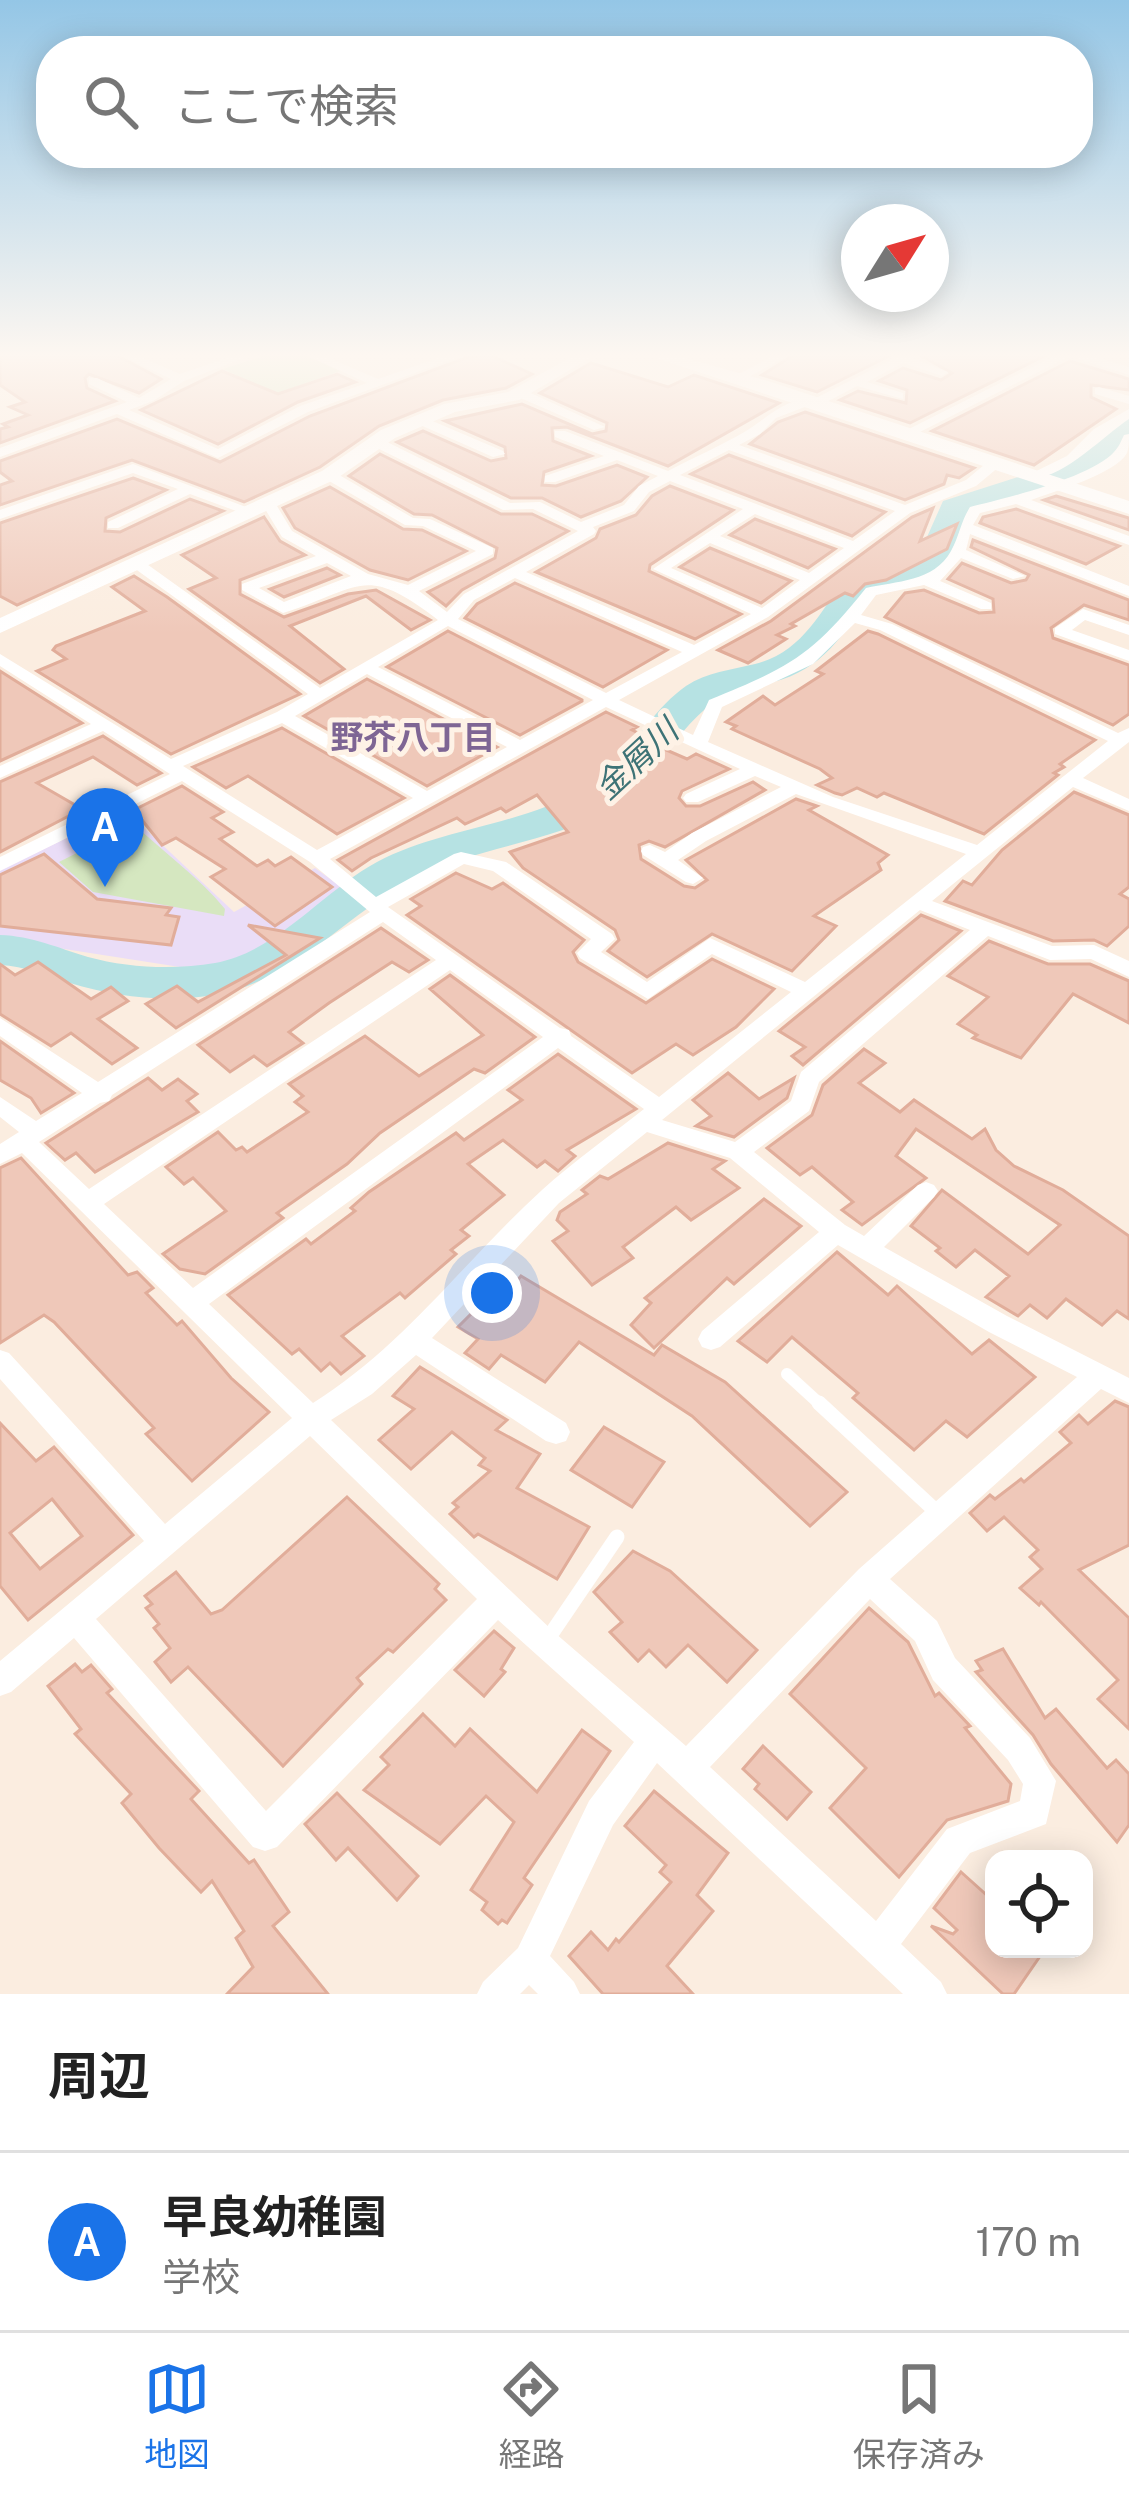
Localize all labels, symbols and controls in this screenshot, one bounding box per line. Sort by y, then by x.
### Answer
search box [36,36,1093,168]
icon: search [78,69,144,135]
text: ここで検索 [174,79,399,132]
north arrow [841,204,949,312]
water label: 金屑川 [587,709,687,807]
district label: 野芥八丁目 [331,718,496,756]
pin: A [66,788,144,887]
your location [462,1263,522,1323]
map controls [985,1850,1093,1958]
button: locate [985,1850,1093,1958]
text: 周辺 [48,2046,150,2105]
text: 早良幼稚園 [162,2190,387,2243]
text: A [73,2219,101,2265]
text: 170 m [975,2219,1081,2265]
text: 学校 [162,2254,240,2300]
tab: 地図 [144,2356,210,2476]
tab: 経路 [498,2356,564,2476]
tab: 保存済み [853,2356,985,2476]

